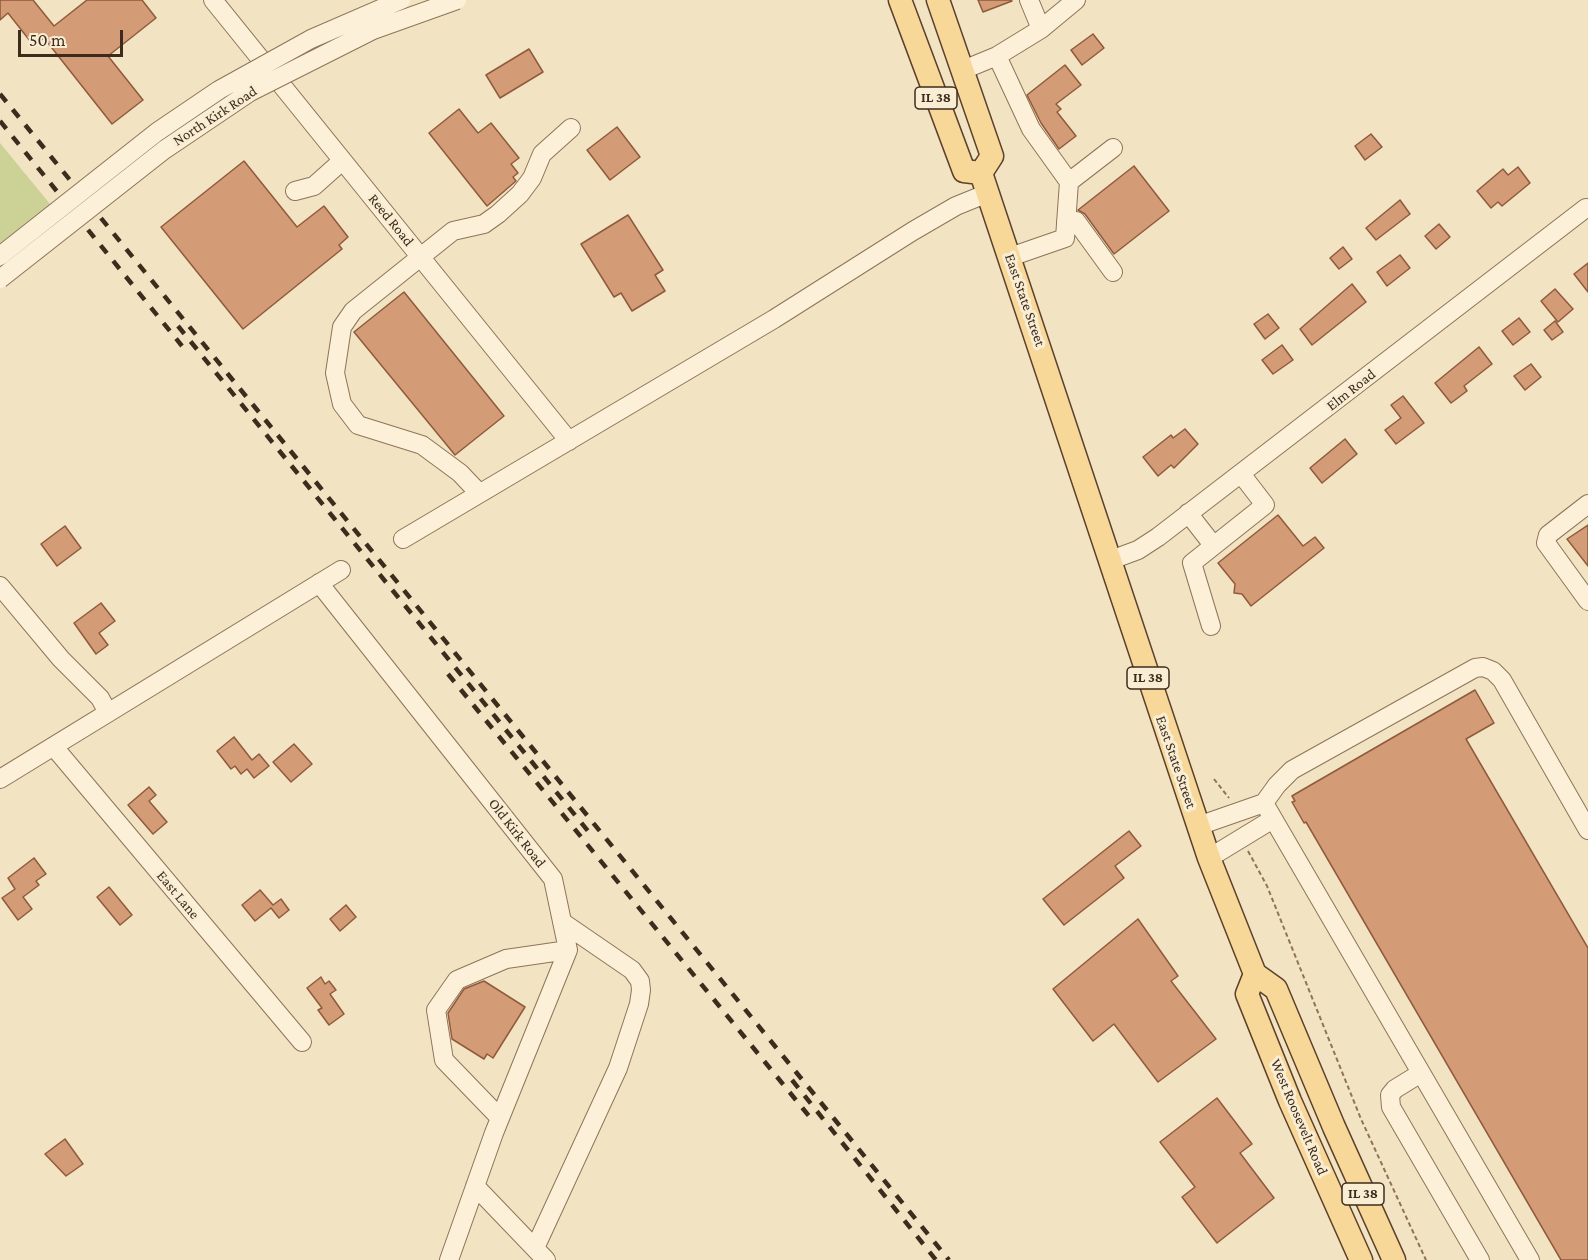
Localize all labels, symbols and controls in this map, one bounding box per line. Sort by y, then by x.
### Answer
scale bar [21,18,126,56]
text: 50 m [29,30,66,50]
street label: North Kirk Road [170,82,260,150]
road number: IL 38 [915,87,957,109]
street label: Reed Road [364,190,418,250]
street label: East State Street [1001,251,1049,349]
street label: Elm Road [1323,365,1379,415]
road number: IL 38 [1127,667,1169,689]
street label: East State Street [1152,713,1200,811]
street label: Old Kirk Road [484,795,550,871]
street label: East Lane [153,867,203,923]
street label: West Roosevelt Road [1266,1056,1332,1178]
road number: IL 38 [1342,1183,1384,1205]

